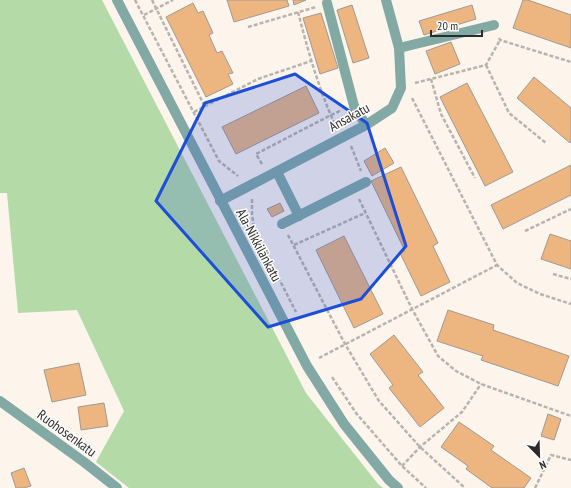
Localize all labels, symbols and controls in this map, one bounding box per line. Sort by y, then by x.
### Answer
scale bar [431,12,482,38]
text: 20 m [437,18,458,33]
street label: Ansakatu [325,98,373,136]
street label: Ala-Nikkilänkatu [232,205,286,285]
street label: Ruohosenkatu [34,406,100,460]
north arrow [519,436,559,476]
text: N [537,458,548,473]

